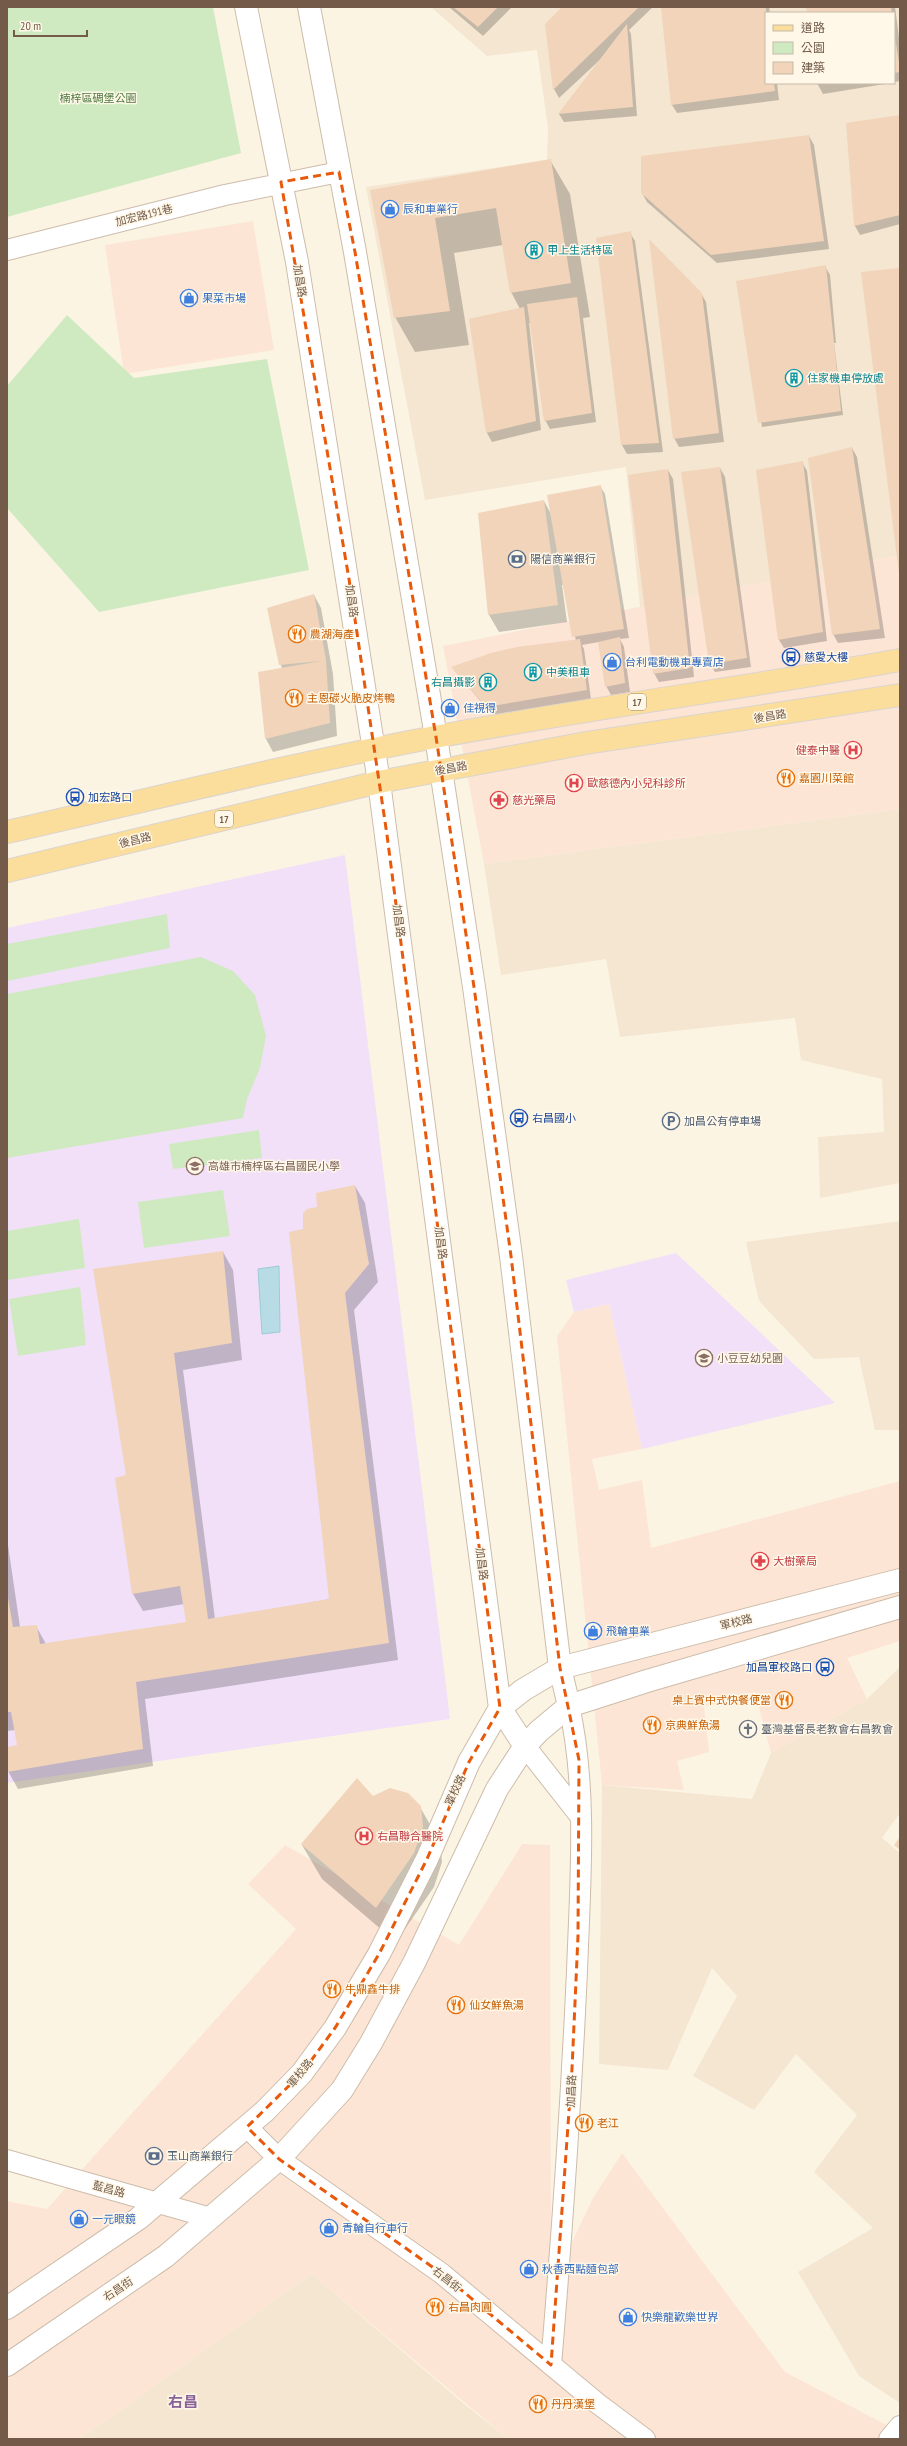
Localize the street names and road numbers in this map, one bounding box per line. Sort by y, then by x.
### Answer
street label: 加宏路191巷 [114,201,174,229]
street label: 加昌路 [291,264,309,298]
street label: 加昌路 [343,584,361,618]
road number: 17 [628,694,646,710]
street label: 後昌路 [753,707,787,725]
street label: 後昌路 [434,758,468,778]
road number: 17 [215,811,233,827]
street label: 後昌路 [117,829,153,851]
street label: 加昌路 [390,904,408,938]
street label: 加昌路 [432,1226,450,1260]
street label: 加昌路 [473,1547,491,1581]
street label: 軍校路 [718,1611,754,1633]
street label: 軍校路 [442,1772,468,1808]
street label: 軍校路 [284,2056,316,2090]
street label: 加昌路 [563,2074,579,2108]
street label: 藍昌路 [91,2178,127,2200]
street label: 右昌街 [430,2263,464,2295]
street label: 右昌街 [100,2274,136,2304]

